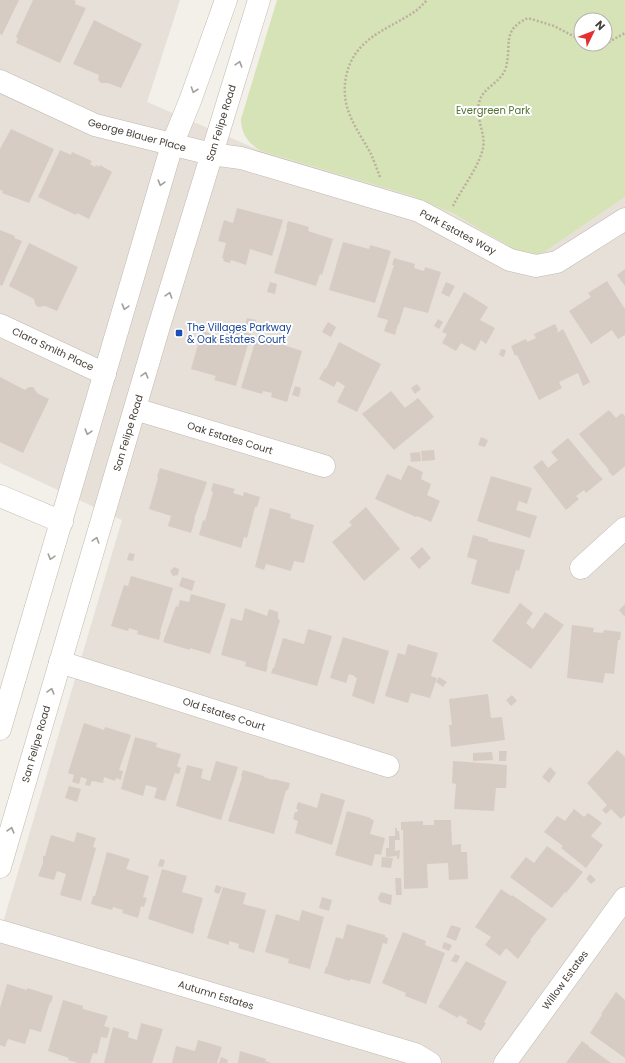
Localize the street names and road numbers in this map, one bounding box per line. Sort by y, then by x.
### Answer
street label: San Felipe Road [202,83,240,163]
street label: George Blauer Place [86,115,188,155]
street label: Park Estates Way [417,205,499,259]
street label: Clara Smith Place [10,323,96,375]
street label: San Felipe Road [109,393,147,473]
street label: Oak Estates Court [185,418,275,458]
street label: Old Estates Court [181,694,268,735]
street label: San Felipe Road [18,704,54,784]
street label: Willow Estates [538,947,592,1013]
street label: Autumn Estates [176,976,256,1014]

